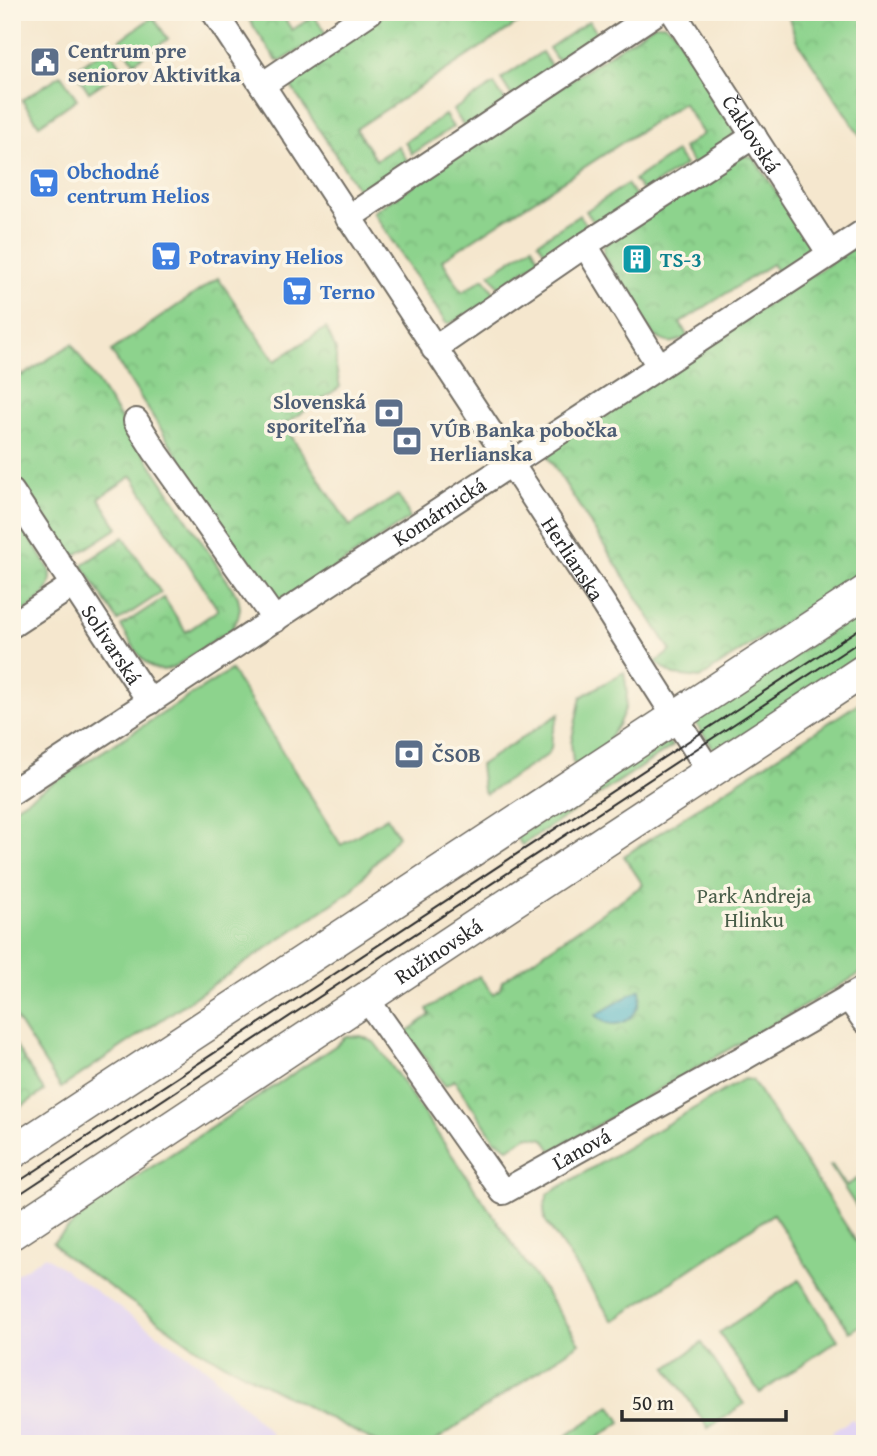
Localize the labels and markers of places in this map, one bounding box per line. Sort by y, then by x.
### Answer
place label: Centrum pre seniorov Aktivitka [68,35,241,90]
public building icon: Centrum pre seniorov Aktivitka [28,45,62,79]
place label: Obchodné centrum Helios [67,156,210,211]
supermarket icon: Obchodné centrum Helios [27,166,61,200]
supermarket icon: Potraviny Helios [149,239,183,273]
place label: Potraviny Helios [189,241,343,272]
building icon: TS-3 [620,242,654,276]
place label: TS-3 [660,244,702,275]
supermarket icon: Terno [280,274,314,308]
place label: Terno [320,276,375,307]
place label: Slovenská sporiteľňa [267,386,366,441]
bank icon: Slovenská sporiteľňa [372,396,406,430]
place label: VÚB Banka pobočka Herlianska [430,414,618,469]
bank icon: VÚB Banka pobočka Herlianska [390,424,424,458]
bank icon: ČSOB [392,737,426,771]
place label: ČSOB [432,739,481,770]

